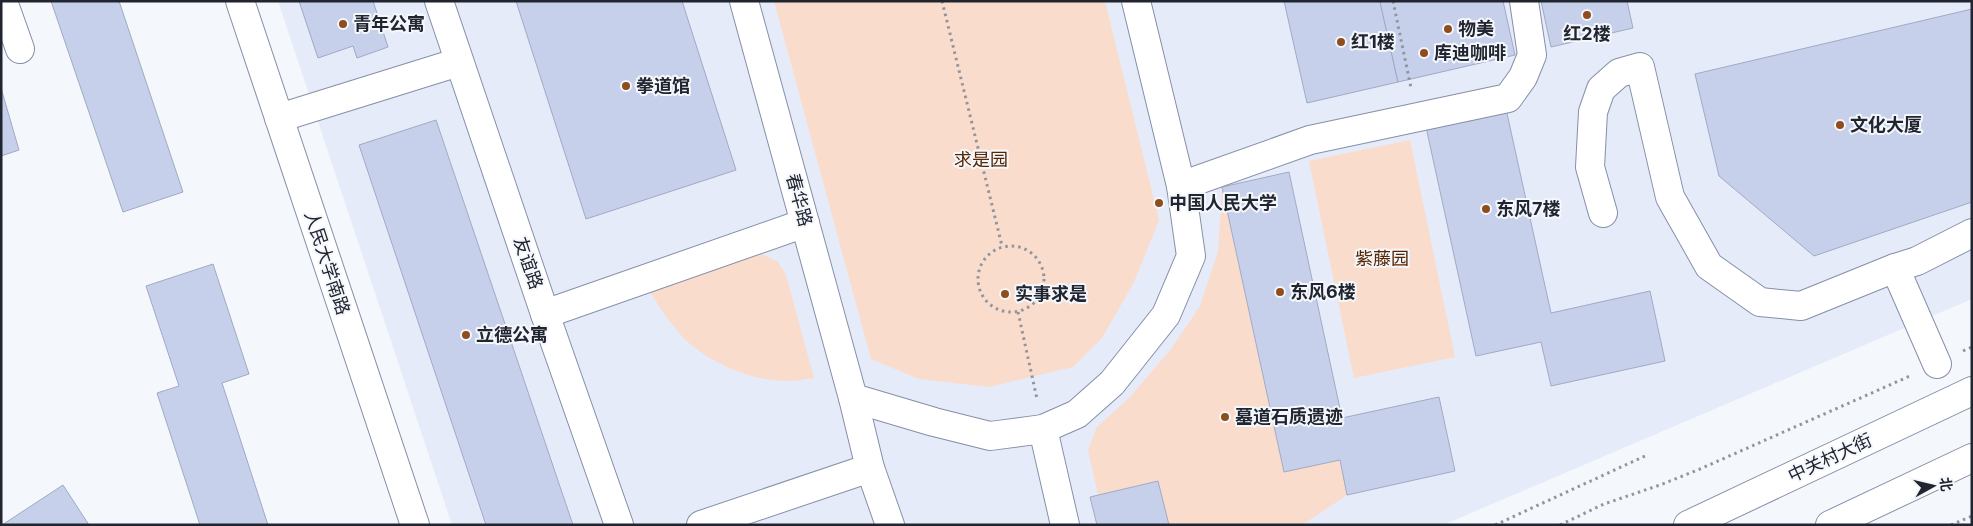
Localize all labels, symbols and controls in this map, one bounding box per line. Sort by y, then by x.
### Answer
marker: 红2楼 [1581,9,1593,21]
place label: 青年公寓 [353,13,425,34]
marker: 青年公寓 [337,18,349,30]
place label: 物美 [1458,18,1494,39]
marker: 物美 [1442,23,1454,35]
place label: 红2楼 [1563,23,1611,44]
place label: 红1楼 [1351,31,1395,52]
marker: 红1楼 [1335,36,1347,48]
place label: 库迪咖啡 [1434,42,1506,63]
marker: 库迪咖啡 [1418,47,1430,59]
place label: 拳道馆 [636,75,690,96]
marker: 拳道馆 [620,80,632,92]
place label: 文化大厦 [1850,114,1922,135]
marker: 文化大厦 [1834,119,1846,131]
park label: 求是园 [954,149,1008,170]
street label: 春华路 [782,171,817,229]
place label: 中国人民大学 [1169,192,1277,213]
marker: 中国人民大学 [1153,197,1165,209]
place label: 东风7楼 [1496,198,1560,219]
marker: 东风7楼 [1480,203,1492,215]
street label: 人民大学南路 [301,208,354,317]
street label: 友谊路 [510,234,547,292]
park label: 紫藤园 [1355,248,1409,269]
place label: 东风6楼 [1290,281,1356,302]
place label: 实事求是 [1015,283,1087,304]
marker: 东风6楼 [1274,286,1286,298]
marker: 实事求是 [999,288,1011,300]
place label: 立德公寓 [476,324,548,345]
marker: 立德公寓 [460,329,472,341]
place label: 墓道石质遗迹 [1235,406,1343,427]
marker: 墓道石质遗迹 [1219,411,1231,423]
street label: 中关村大街 [1785,429,1875,486]
north arrow [1908,461,1958,511]
text: 北 [1937,476,1956,492]

